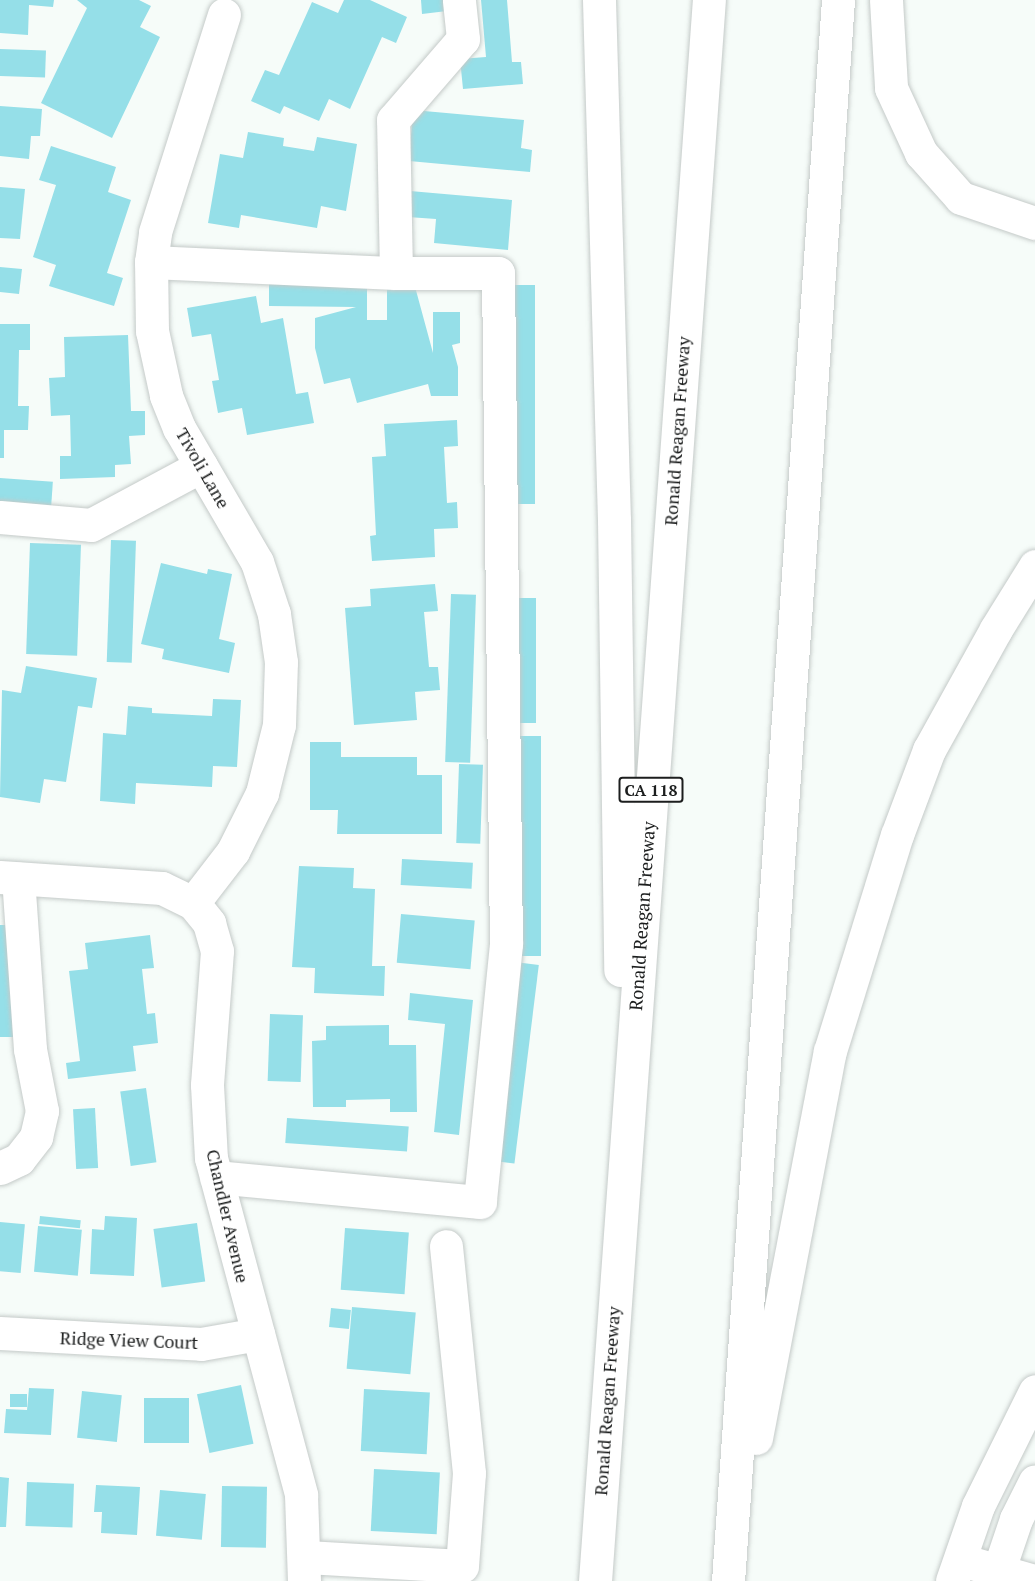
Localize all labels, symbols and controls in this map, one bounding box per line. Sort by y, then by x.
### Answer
street label: Ronald Reagan Freeway [660,336,694,526]
street label: Tivoli Lane [171,424,235,512]
road number: CA 118 [618,777,684,803]
street label: Ronald Reagan Freeway [625,821,659,1011]
street label: Chandler Avenue [202,1147,254,1285]
street label: Ronald Reagan Freeway [590,1306,624,1496]
street label: Ridge View Court [59,1327,199,1353]

